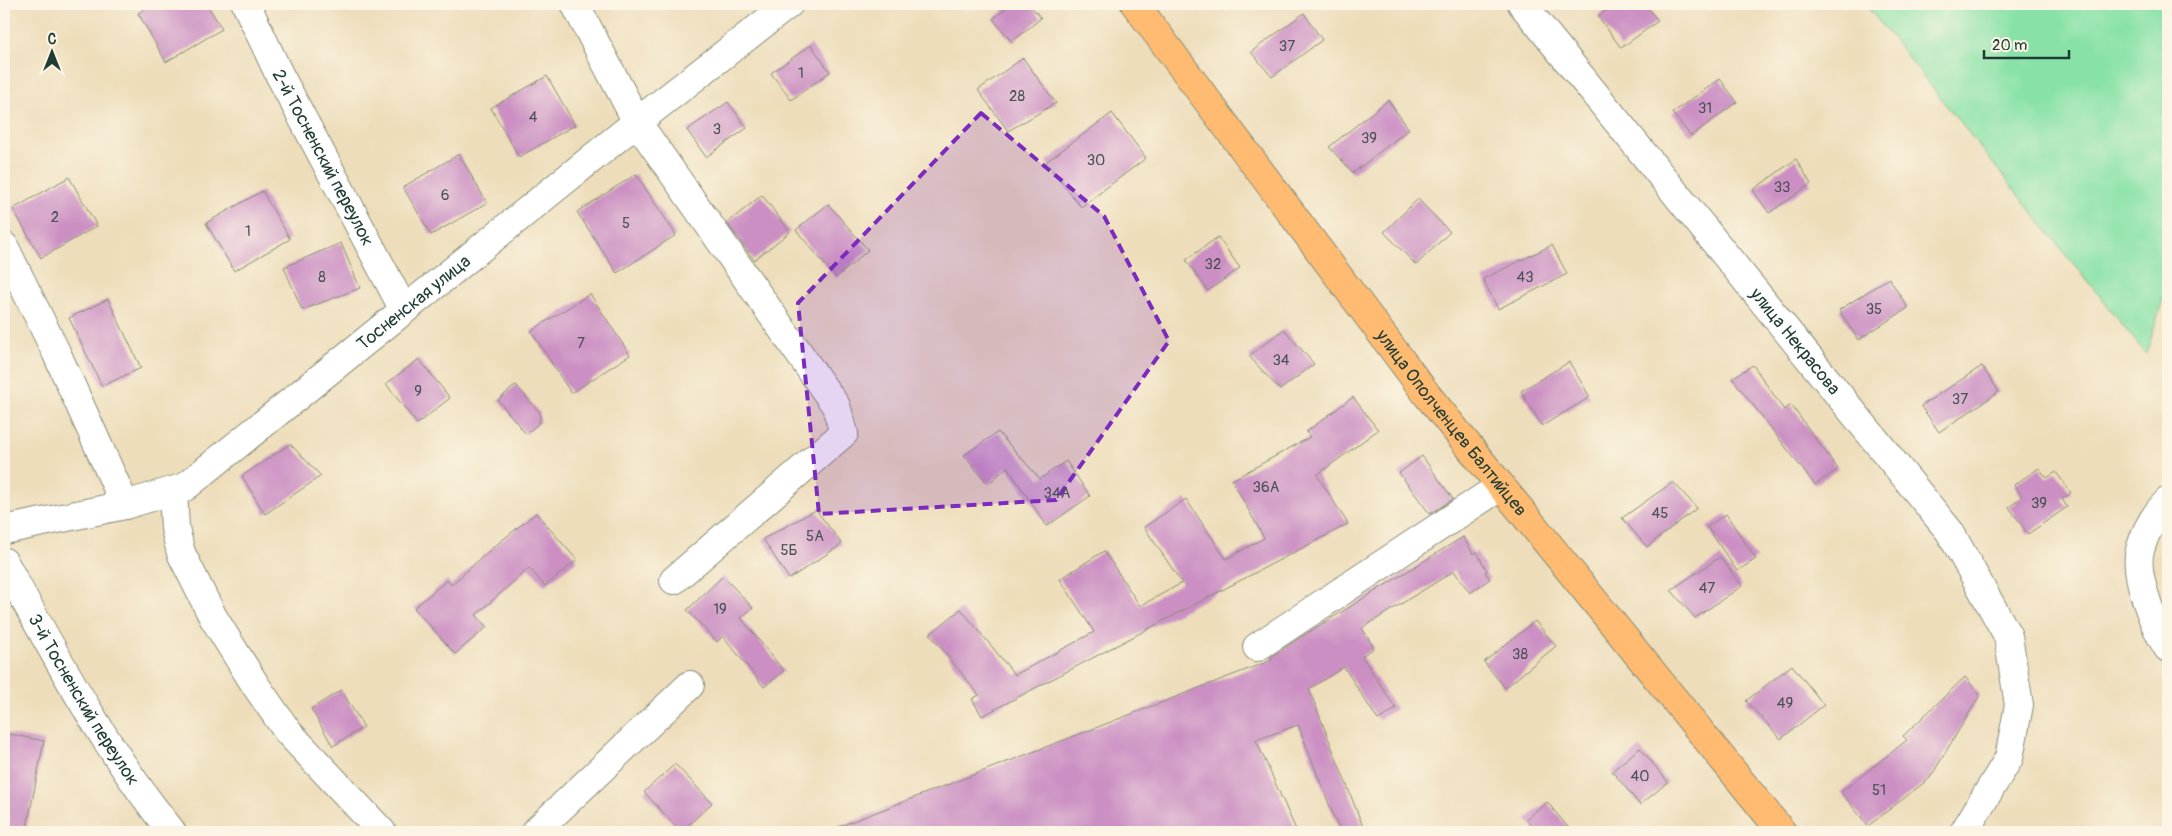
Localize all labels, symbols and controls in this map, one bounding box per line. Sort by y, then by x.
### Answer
north arrow [28,28,78,78]
scale bar [1984,28,2070,60]
text: С [48,31,57,48]
text: 20 m [1992,36,2027,55]
house number: 37 [1279,37,1295,56]
house number: 1 [798,64,804,83]
street label: 2-й Тосненский переулок [267,66,379,250]
house number: 28 [1009,87,1025,106]
house number: 31 [1698,99,1712,118]
house number: 4 [529,108,538,127]
house number: 3 [713,120,721,139]
house number: 39 [1361,129,1377,148]
house number: 30 [1087,151,1105,170]
house number: 33 [1774,178,1790,197]
house number: 6 [441,186,449,205]
house number: 2 [51,208,59,227]
house number: 5 [622,214,630,233]
house number: 1 [245,222,251,241]
street label: Тосненская улица [352,250,475,356]
house number: 32 [1205,255,1221,274]
house number: 8 [318,268,326,287]
house number: 43 [1516,268,1534,287]
street label: улица Некрасова [1744,282,1845,400]
house number: 35 [1866,300,1882,319]
street label: улица Ополченцев Балтийцев [1370,324,1532,521]
house number: 7 [577,334,585,353]
house number: 34 [1272,351,1290,370]
house number: 9 [414,382,422,401]
house number: 37 [1952,390,1968,409]
house number: 36А [1253,478,1280,497]
house number: 34А [1044,484,1071,503]
house number: 39 [2031,494,2047,513]
house number: 45 [1652,504,1668,523]
house number: 5А [806,527,824,546]
house number: 5Б [780,541,798,560]
house number: 47 [1699,579,1715,598]
house number: 19 [713,600,727,619]
street label: 3-й Тосненский переулок [23,610,144,790]
house number: 38 [1512,645,1528,664]
house number: 49 [1777,694,1793,713]
house number: 40 [1631,767,1649,786]
house number: 51 [1872,781,1886,800]

